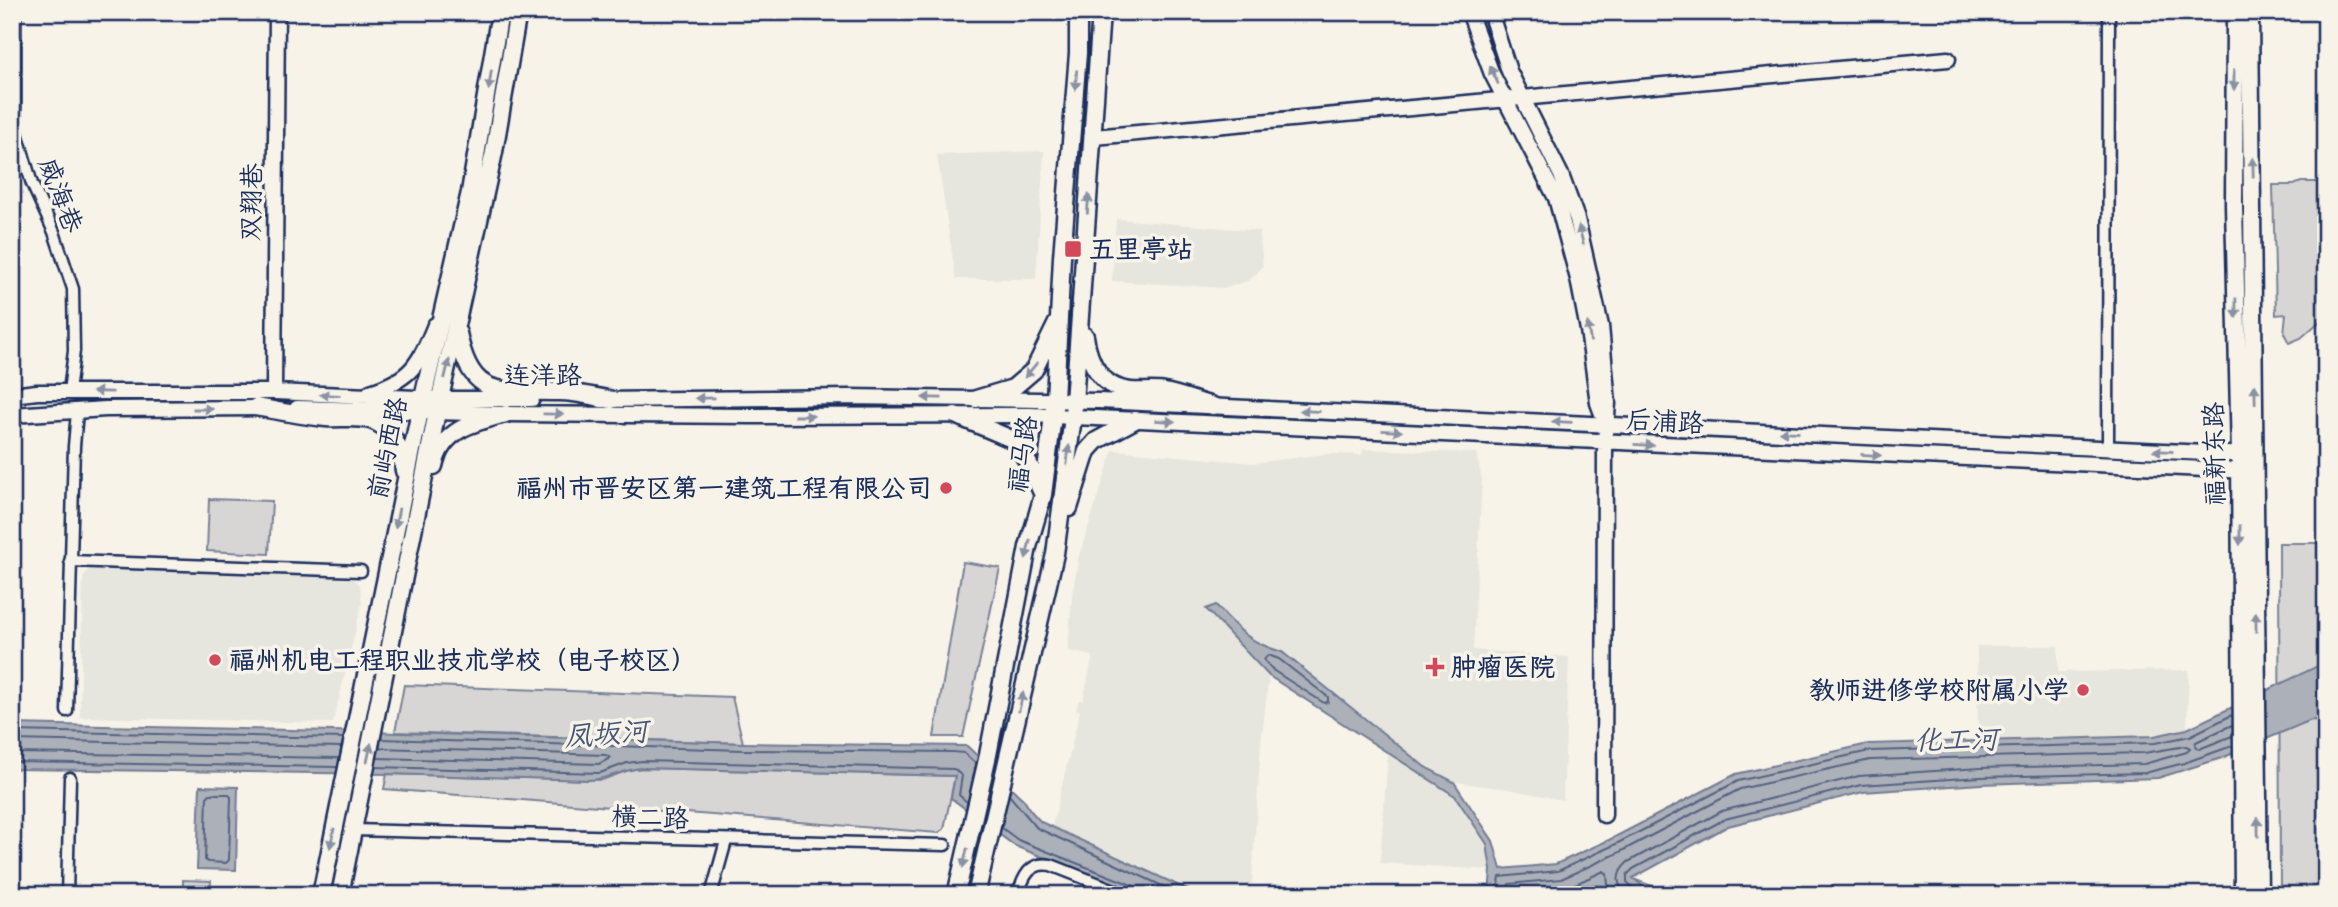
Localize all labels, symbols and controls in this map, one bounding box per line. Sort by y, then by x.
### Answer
one-way arrow [1488,65,1499,85]
one-way arrow [484,69,495,91]
one-way arrow [1070,70,1081,92]
one-way arrow [2228,70,2240,92]
street label: 威海巷 [32,154,88,237]
one-way arrow [2247,156,2258,178]
street label: 双翔巷 [236,163,268,241]
one-way arrow [1083,193,1094,215]
one-way arrow [1575,224,1586,246]
place label: 五里亭站 [1089,235,1193,265]
marker: 五里亭站 [1063,239,1083,259]
one-way arrow [2231,297,2242,319]
one-way arrow [1583,321,1594,343]
one-way arrow [442,358,453,380]
street label: 连洋路 [504,361,582,391]
one-way arrow [1023,361,1039,379]
one-way arrow [2249,383,2261,405]
one-way arrow [91,386,113,398]
one-way arrow [319,389,341,400]
one-way arrow [693,392,715,404]
one-way arrow [921,392,943,404]
street label: 前屿西路 [362,394,413,502]
street label: 福新东路 [2199,402,2231,506]
one-way arrow [192,403,214,415]
one-way arrow [1299,405,1321,416]
street label: 后浦路 [1625,405,1705,439]
one-way arrow [542,408,564,420]
one-way arrow [794,410,816,422]
street label: 福马路 [1003,413,1043,495]
one-way arrow [1154,415,1176,426]
one-way arrow [1551,416,1573,427]
one-way arrow [1382,426,1404,437]
one-way arrow [1778,427,1800,438]
one-way arrow [1633,439,1655,450]
one-way arrow [1062,444,1073,466]
one-way arrow [2152,445,2174,456]
one-way arrow [1861,450,1883,461]
place label: 福州市晋安区第一建筑工程有限公司 [516,474,932,504]
marker: 福州市晋安区第一建筑工程有限公司 [938,480,954,496]
one-way arrow [392,507,403,529]
one-way arrow [2234,525,2246,547]
one-way arrow [1022,538,1033,560]
one-way arrow [2250,611,2262,633]
place label: 福州机电工程职业技术学校（电子校区） [229,646,697,676]
marker: 福州机电工程职业技术学校（电子校区） [207,652,223,668]
place label: 肿瘤医院 [1451,653,1555,683]
marker: 肿瘤医院 [1425,657,1445,677]
place label: 教师进修学校附属小学 [1809,676,2069,706]
marker: 教师进修学校附属小学 [2075,682,2091,698]
one-way arrow [1016,691,1027,713]
water label: 凤坂河 [563,715,653,753]
water label: 化工河 [1914,723,2002,757]
one-way arrow [363,742,374,764]
street label: 横二路 [610,802,689,834]
one-way arrow [2252,815,2264,837]
one-way arrow [327,827,338,849]
one-way arrow [959,847,970,869]

